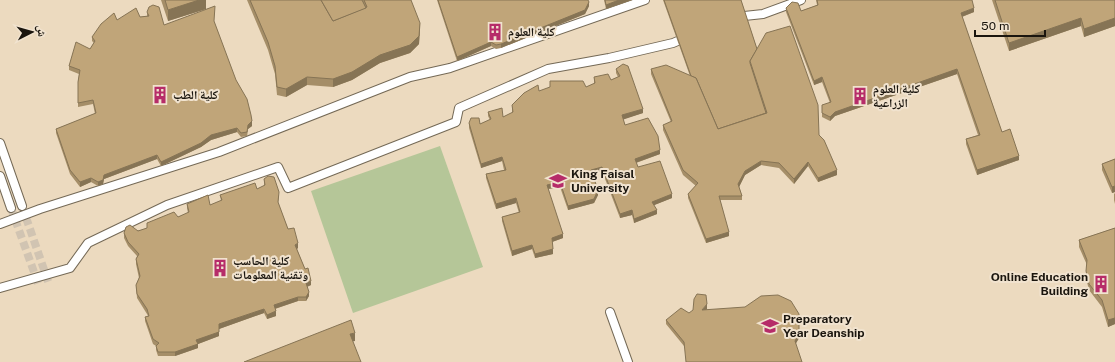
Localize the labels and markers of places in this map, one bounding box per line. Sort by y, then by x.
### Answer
building icon: كلية العلوم [485,22,505,42]
place label: كلية العلوم [508,25,556,40]
place label: كلية العلوم الزراعية [873,82,921,110]
building icon: كلية الطب [150,85,170,105]
building icon: كلية العلوم الزراعية [850,86,870,106]
place label: كلية الطب [173,88,219,102]
place label: King Faisal University [571,167,635,195]
school or university icon: King Faisal University [548,171,568,191]
place label: كلية الحاسب وتقنية المعلومات [233,254,308,282]
building icon: كلية الحاسب وتقنية المعلومات [210,258,230,278]
place label: Online Education Building [991,270,1088,298]
building icon: Online Education Building [1091,274,1111,294]
place label: Preparatory Year Deanship [783,312,865,340]
school or university icon: Preparatory Year Deanship [760,316,780,336]

